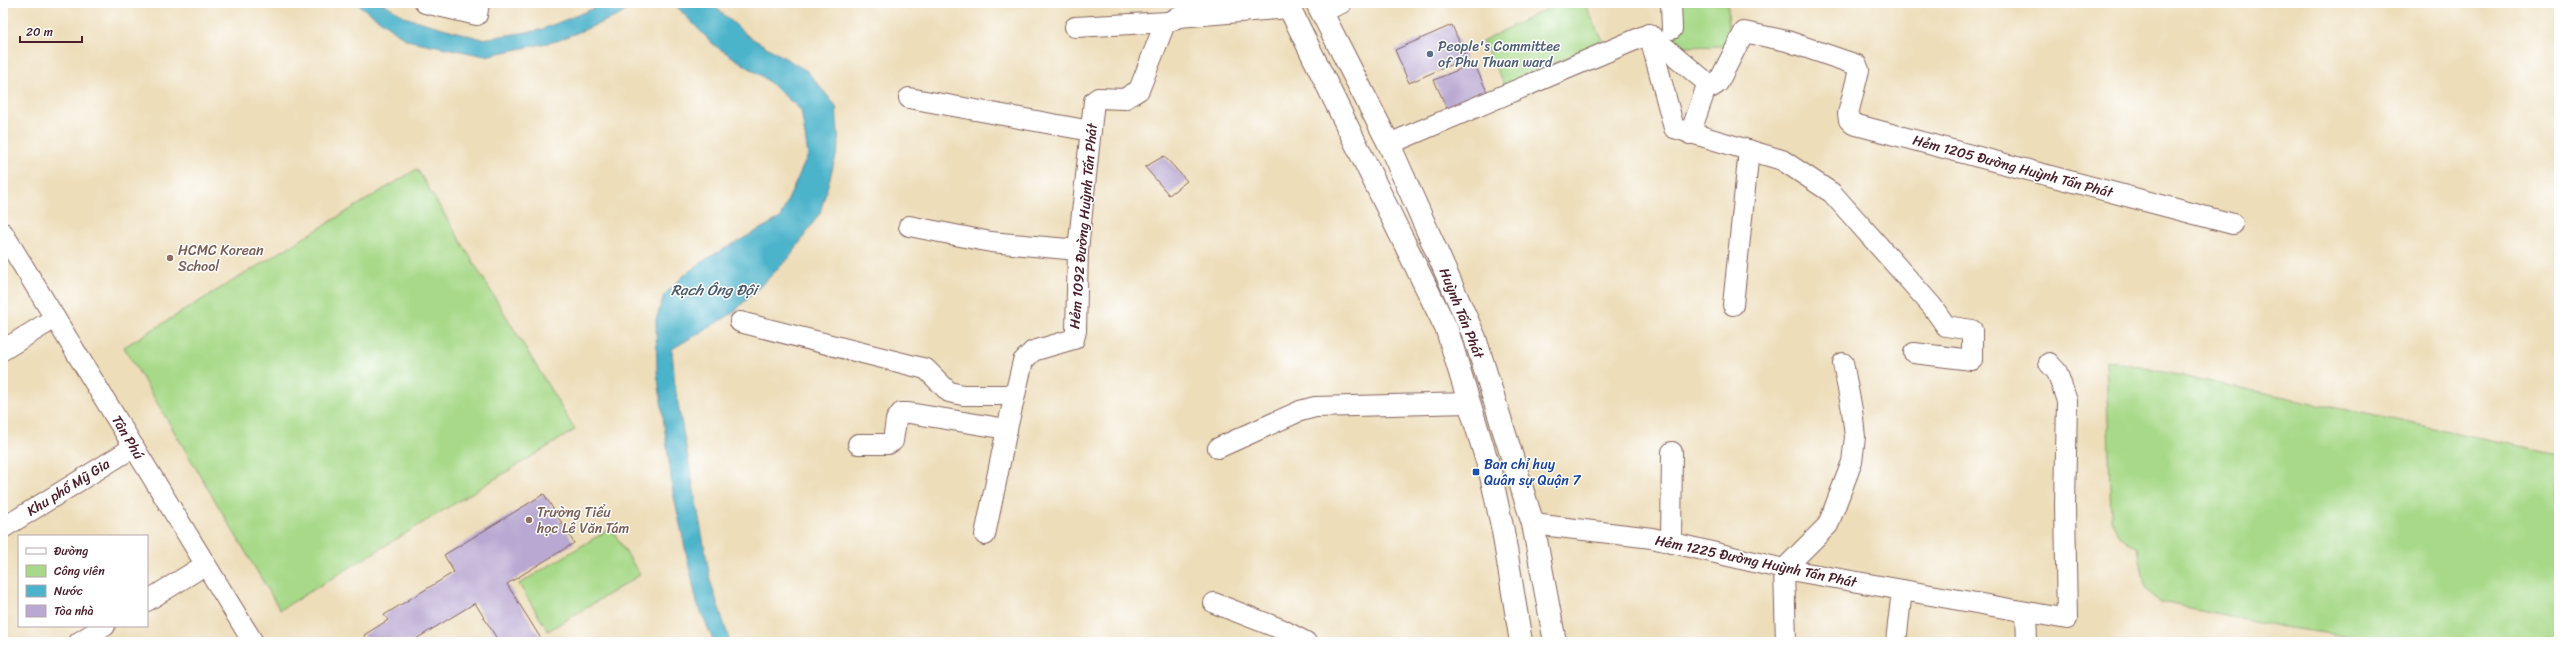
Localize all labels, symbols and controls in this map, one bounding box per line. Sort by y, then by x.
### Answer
scale bar [20,18,82,44]
text: 20 m [26,21,53,43]
place label: People's Committee of Phu Thuan ward [1438,34,1560,75]
marker: People's Committee of Phu Thuan ward [1425,49,1435,59]
street label: Hẻm 1092 Đường Huỳnh Tấn Phát [1062,121,1105,330]
street label: Hẻm 1205 Đường Huỳnh Tấn Phát [1910,128,2117,206]
place label: HCMC Korean School [178,238,264,279]
marker: HCMC Korean School [165,253,175,263]
street label: Huỳnh Tấn Phát [1432,264,1492,364]
water label: Rạch Ông Đội [671,277,760,303]
street label: Tân Phú [105,410,151,465]
street label: Khu phố Mỹ Gia [22,451,116,523]
place label: Ban chỉ huy Quân sự Quận 7 [1484,452,1581,493]
marker: Ban chỉ huy Quân sự Quận 7 [1471,467,1481,477]
place label: Trường Tiểu học Lê Văn Tám [536,500,630,541]
marker: Trường Tiểu học Lê Văn Tám [524,515,534,525]
street label: Hẻm 1225 Đường Huỳnh Tấn Phát [1653,528,1860,595]
legend [18,535,148,627]
text: Đường [54,540,88,562]
text: Công viên [54,560,105,582]
text: Nước [54,580,83,602]
text: Tòa nhà [54,600,94,622]

